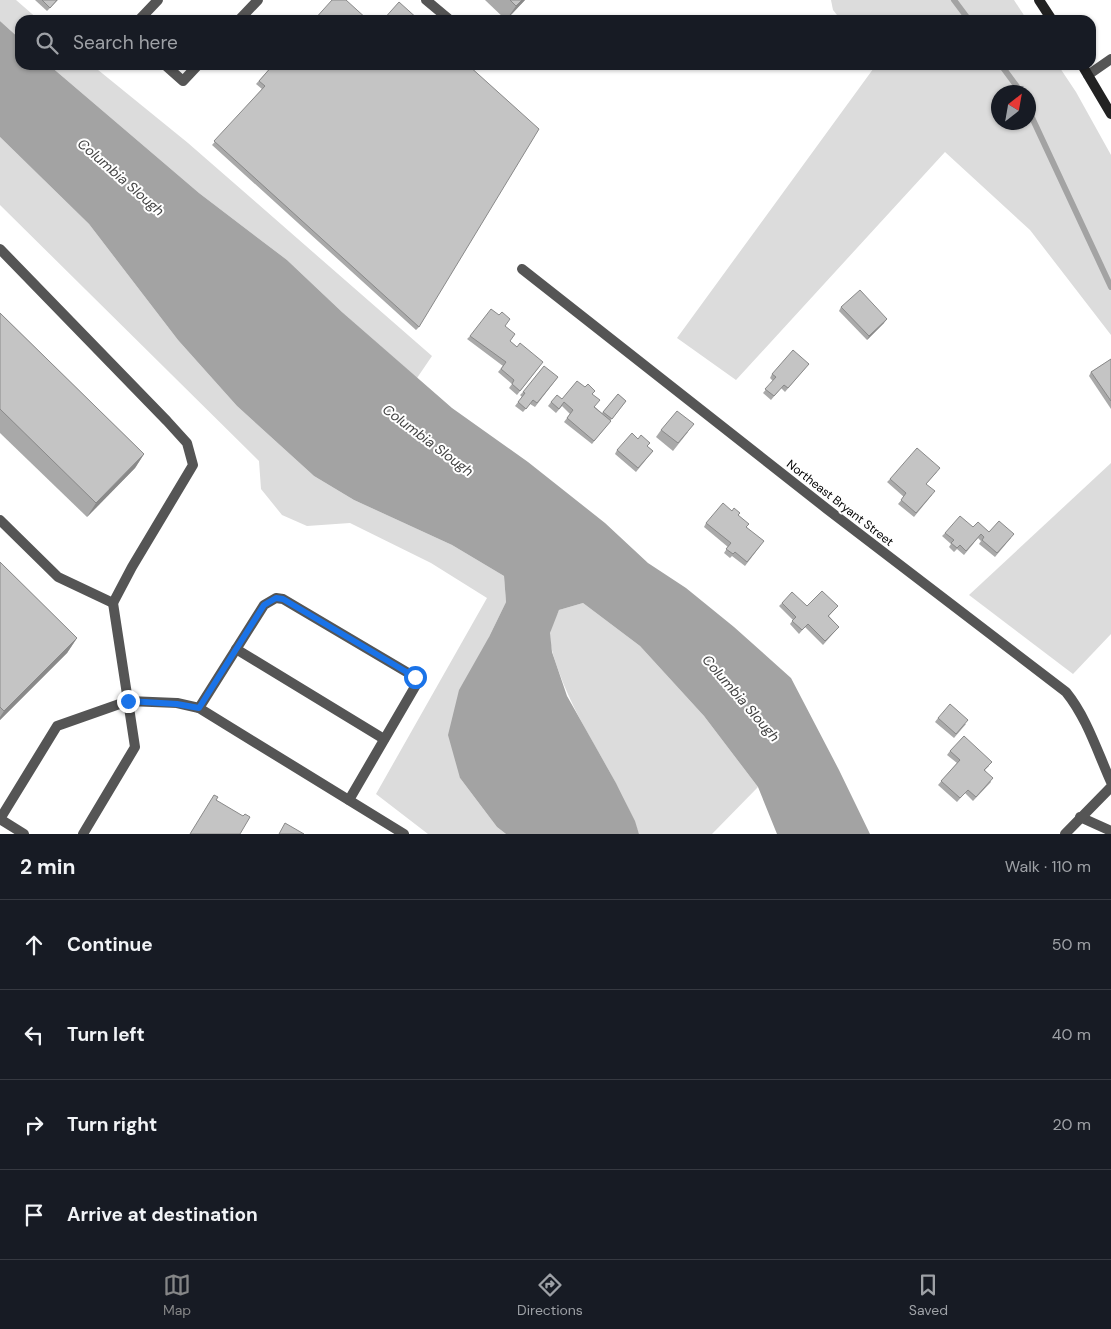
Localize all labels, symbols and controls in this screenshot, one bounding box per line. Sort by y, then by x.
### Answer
search box [15,15,1096,70]
icon: search [33,29,61,57]
text: Search here [73,30,178,55]
north arrow [991,85,1036,130]
water label: Columbia Slough [74,134,168,220]
water label: Columbia Slough [379,400,477,480]
street label: Northeast Bryant Street [783,456,897,550]
water label: Columbia Slough [698,651,784,745]
route start [404,666,427,689]
route end [117,690,140,713]
text: 2 min [20,853,76,881]
text: Walk · 110 m [1005,856,1091,877]
icon: ahead [20,931,48,959]
text: Continue [67,932,153,957]
text: 50 m [1052,934,1091,955]
icon: left [20,1021,48,1049]
text: Turn left [67,1022,145,1047]
text: 40 m [1052,1024,1091,1045]
icon: right [20,1111,48,1139]
text: Turn right [67,1112,157,1137]
text: 20 m [1052,1114,1091,1135]
icon: arrive [20,1201,48,1229]
text: Arrive at destination [67,1202,258,1227]
tab: Map [163,1271,191,1319]
tab: Directions [517,1271,583,1319]
tab: Saved [909,1271,948,1319]

